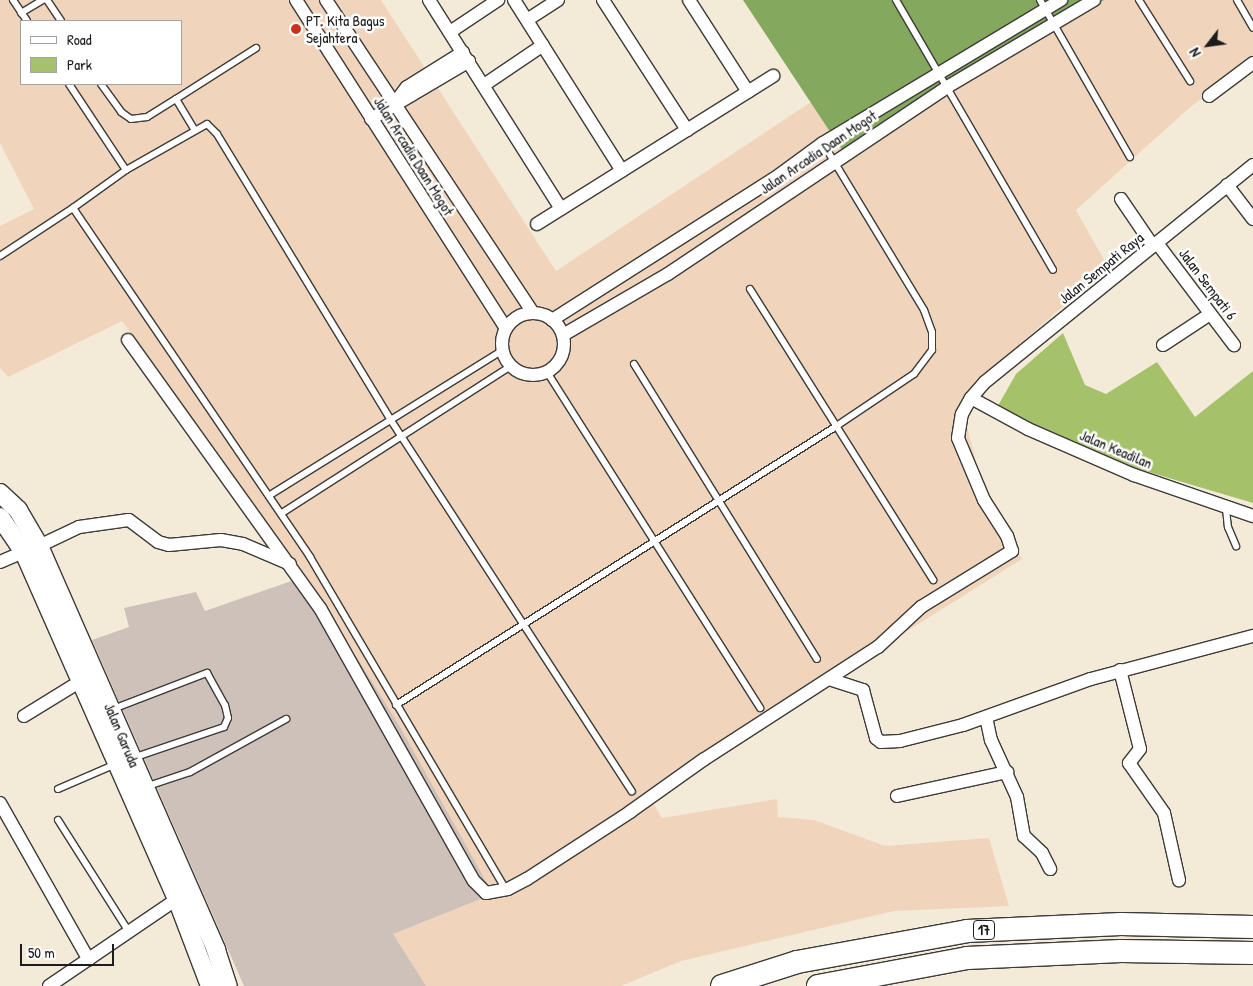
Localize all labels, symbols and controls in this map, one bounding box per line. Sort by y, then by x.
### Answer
place label: PT. Kita Bagus Sejahtera [306,11,385,46]
legend [20,20,182,85]
north arrow [1183,20,1233,70]
marker: PT. Kita Bagus Sejahtera [290,23,302,35]
text: Road [67,29,92,50]
text: N [1184,45,1205,61]
text: Park [67,54,92,75]
street label: Jalan Arcadia Daan Mogot [370,93,458,219]
street label: Jalan Arcadia Daan Mogot [756,106,880,198]
street label: Jalan Sempati Raya [1055,228,1147,308]
street label: Jalan Sempati 6 [1175,245,1241,323]
street label: Jalan Keadilan [1077,426,1155,472]
street label: Jalan Garuda [100,700,144,770]
road number: 17 [973,918,995,942]
scale bar [22,934,116,966]
text: 50 m [28,942,55,963]

